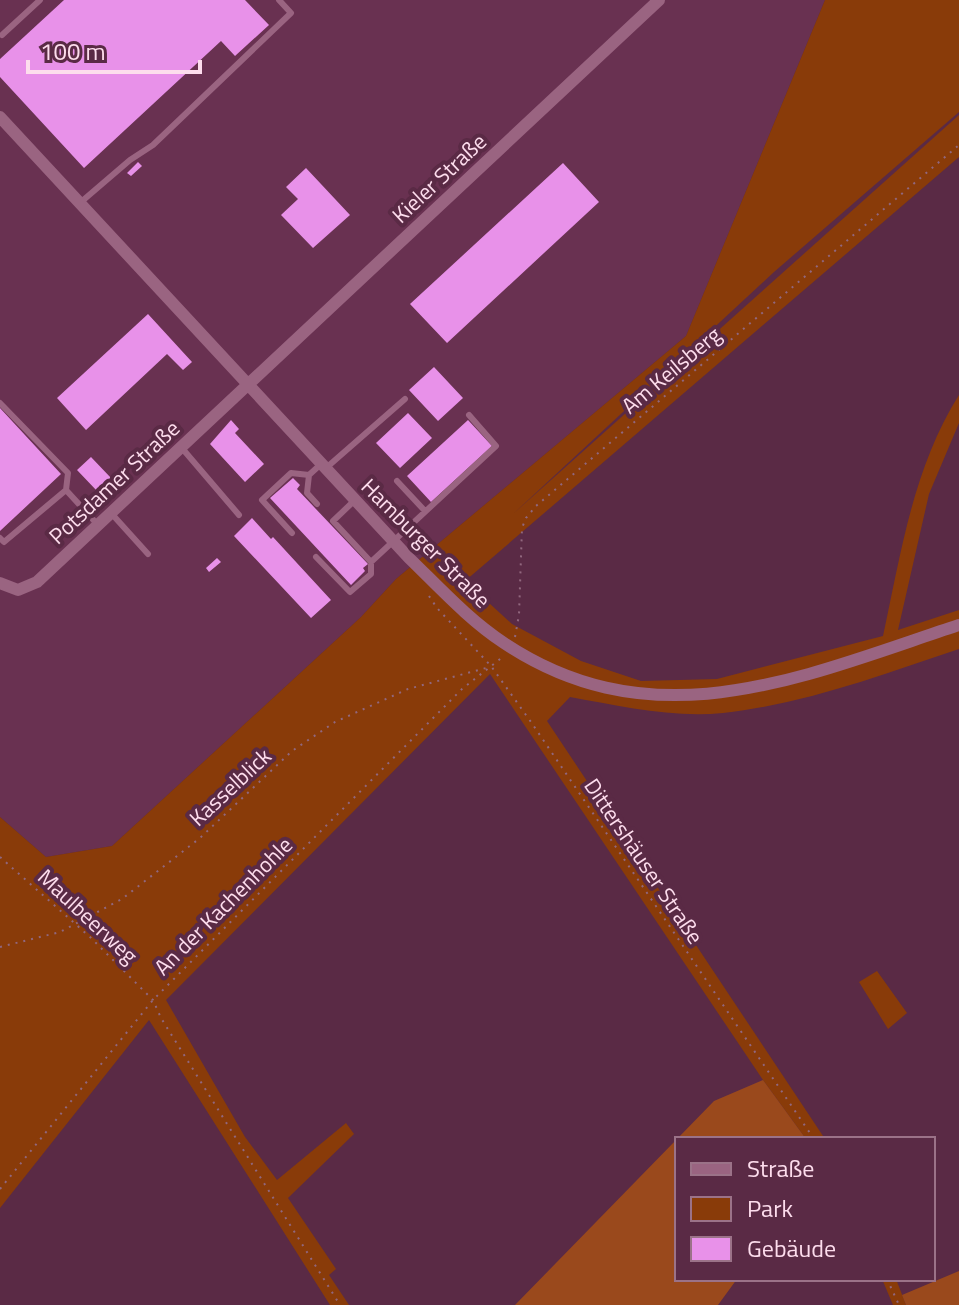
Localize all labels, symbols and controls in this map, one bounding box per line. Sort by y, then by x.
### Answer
scale bar [28,24,200,74]
text: 100 m [40,33,106,69]
street label: Kieler Straße [384,125,494,231]
street label: Am Keilsberg [614,318,728,422]
street label: Potsdamer Straße [41,412,187,552]
street label: Hamburger Straße [353,470,499,616]
street label: Kasselblick [181,740,279,834]
street label: Dittershäuser Straße [576,771,712,951]
street label: An der Kachenhohle [146,829,300,983]
street label: Maulbeerweg [30,860,146,972]
legend [675,1137,935,1281]
text: Straße [747,1150,814,1186]
text: Park [747,1190,793,1226]
text: Gebäude [747,1230,836,1266]

